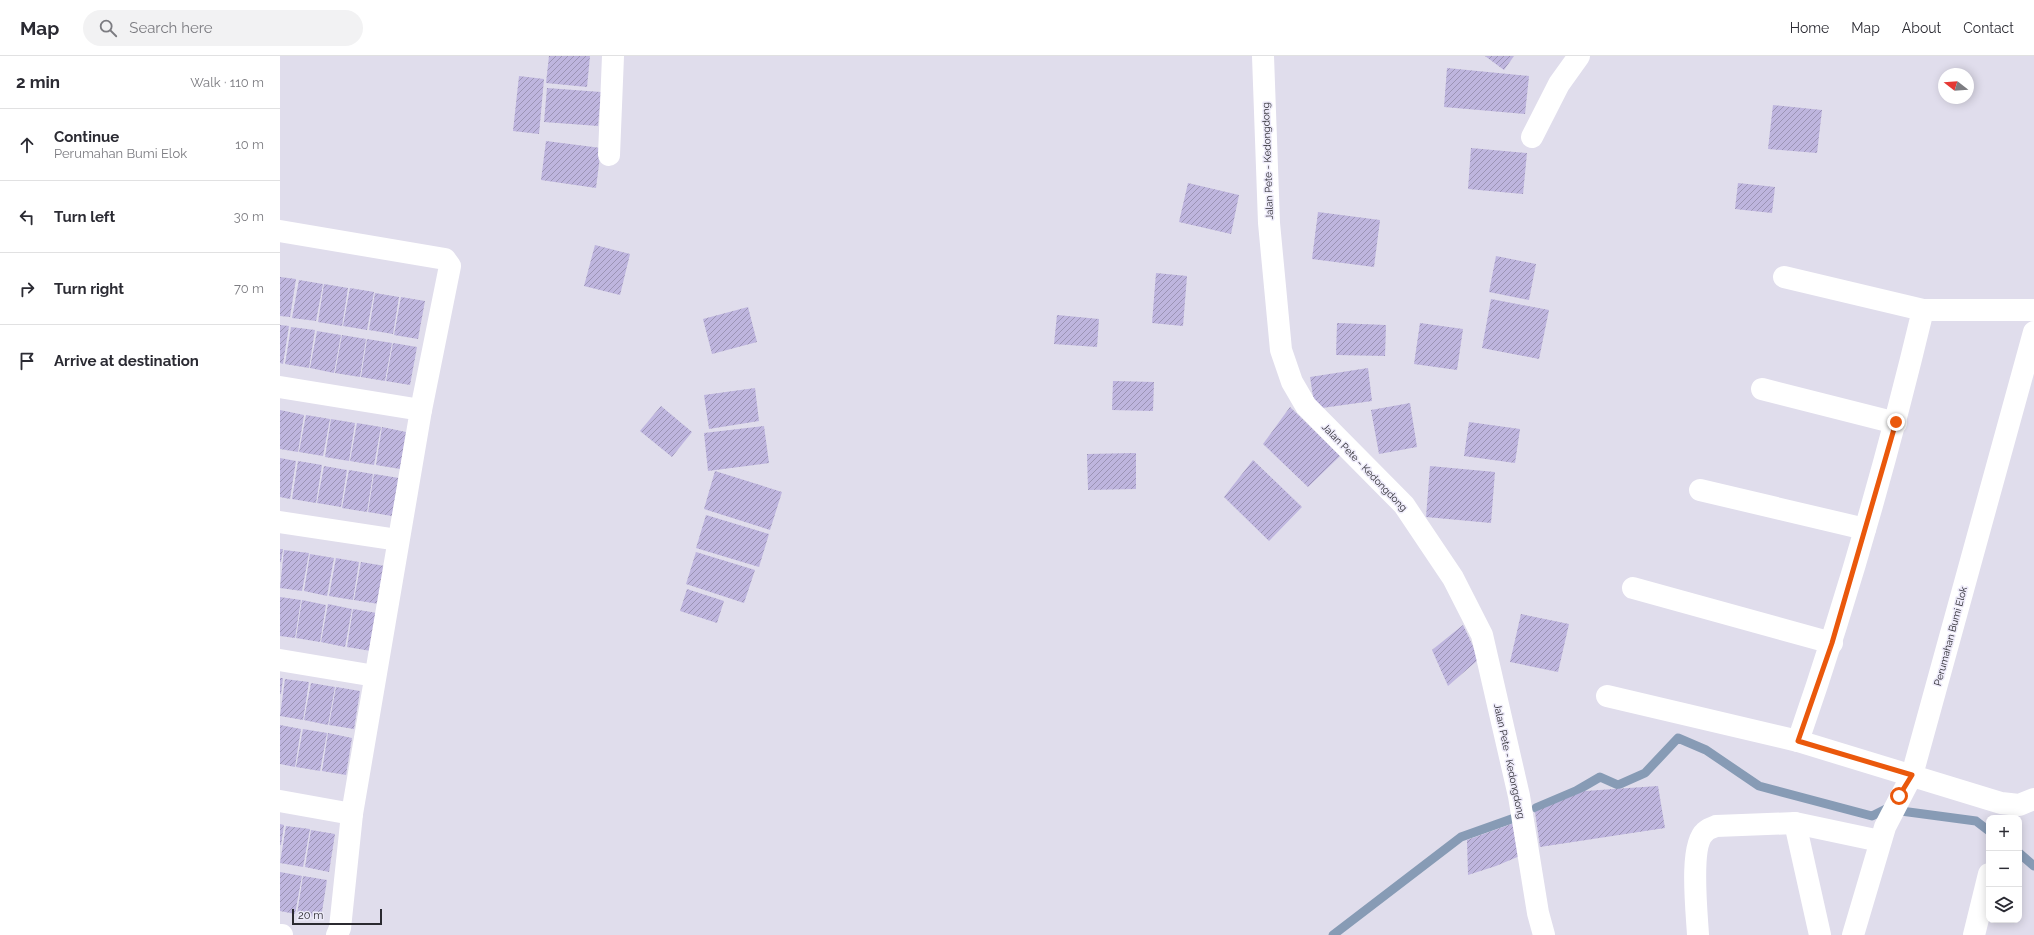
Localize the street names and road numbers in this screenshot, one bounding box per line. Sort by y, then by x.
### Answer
street label: Jalan Pete - Kedongdong [1260,102,1275,220]
street label: Jalan Pete - Kedongdong [1320,421,1409,513]
street label: Perumahan Bumi Elok [1932,585,1969,687]
street label: Jalan Pete - Kedongdong [1492,703,1527,820]

